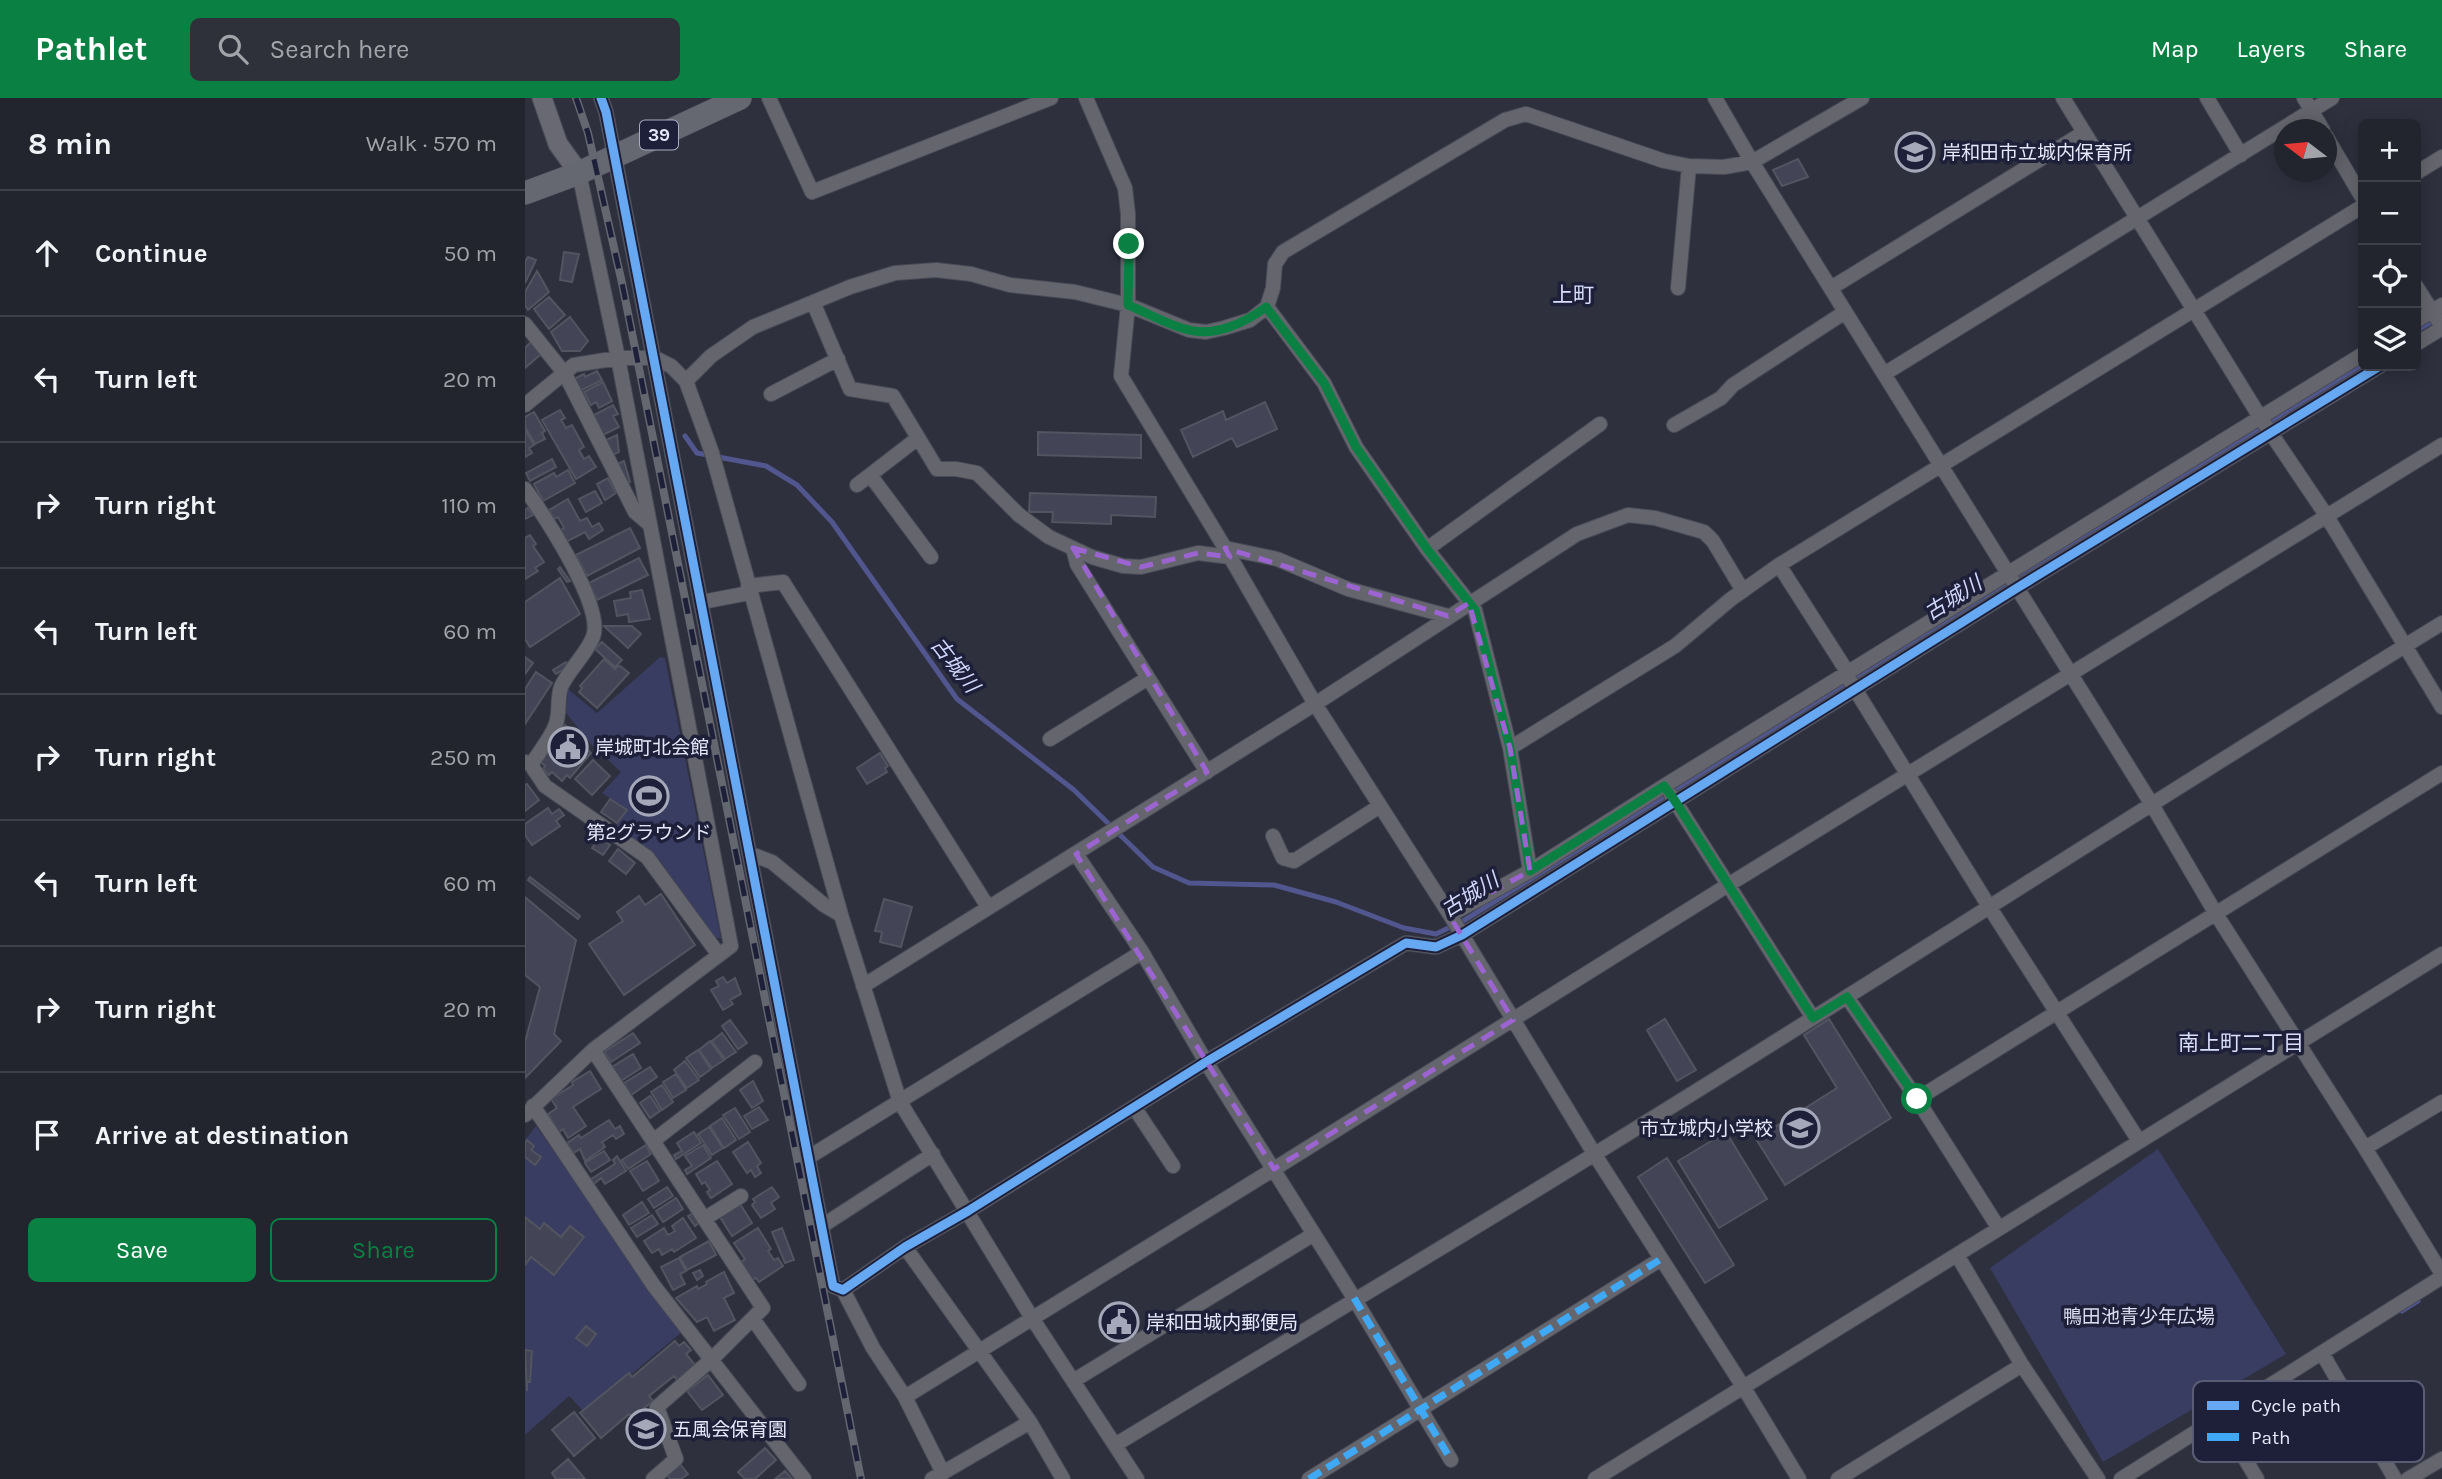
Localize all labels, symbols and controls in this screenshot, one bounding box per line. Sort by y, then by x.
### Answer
search box [190,18,680,81]
text: Pathlet [35,30,148,68]
icon: search [214,30,252,68]
text: Search here [270,34,409,65]
text: Map [2151,35,2199,63]
text: Layers [2237,35,2306,63]
text: Share [2344,35,2407,63]
north arrow [2274,119,2337,182]
map controls [2358,119,2421,371]
button: + [2358,119,2421,182]
road number: 39 [640,120,678,150]
text: 8 min [28,126,112,162]
text: Walk · 570 m [366,130,497,157]
school or university icon: 岸和田市立城内保育所 [1894,131,1936,173]
place label: 岸和田市立城内保育所 [1942,142,2132,164]
button: − [2358,182,2421,245]
route end [1113,228,1144,259]
icon: ahead [28,234,66,272]
text: Continue [95,238,207,269]
text: 50 m [443,240,497,267]
button: locate [2358,245,2421,308]
district label: 上町 [1552,283,1594,307]
button: layers [2358,308,2421,371]
icon: left [28,360,66,398]
text: Turn left [95,364,197,395]
text: 20 m [443,366,497,393]
icon: right [28,486,66,524]
text: Turn right [95,490,216,521]
text: 110 m [441,492,497,519]
water label: 古城川 [1920,570,1988,625]
icon: left [28,612,66,650]
text: Turn left [95,616,197,647]
text: 60 m [443,618,497,645]
water label: 古城川 [926,633,985,699]
public building icon: 岸城町北会館 [547,726,589,768]
place label: 岸城町北会館 [595,737,709,759]
icon: right [28,738,66,776]
text: Turn right [95,742,216,773]
text: 250 m [430,744,497,771]
sports icon: 第2グラウンド [628,775,670,817]
place label: 第2グラウンド [586,822,712,844]
icon: left [28,864,66,902]
water label: 古城川 [1437,867,1505,922]
text: Turn left [95,868,197,899]
text: 60 m [443,870,497,897]
icon: right [28,990,66,1028]
text: Turn right [95,994,216,1025]
text: 20 m [443,996,497,1023]
district label: 南上町二丁目 [2178,1031,2304,1055]
route start [1901,1083,1932,1114]
school or university icon: 市立城内小学校 [1779,1107,1821,1149]
icon: arrive [28,1116,66,1154]
place label: 市立城内小学校 [1640,1118,1773,1140]
text: Arrive at destination [95,1120,349,1151]
button: Save [28,1218,256,1282]
button: Share [270,1218,497,1282]
public building icon: 岸和田城内郵便局 [1098,1301,1140,1343]
park label: 鴨田池青少年広場 [2063,1306,2215,1328]
place label: 岸和田城内郵便局 [1146,1312,1298,1334]
legend [2193,1381,2424,1462]
text: Cycle path [2251,1395,2341,1417]
school or university icon: 五風会保育園 [625,1408,667,1450]
place label: 五風会保育園 [673,1419,787,1441]
text: Path [2251,1427,2291,1449]

